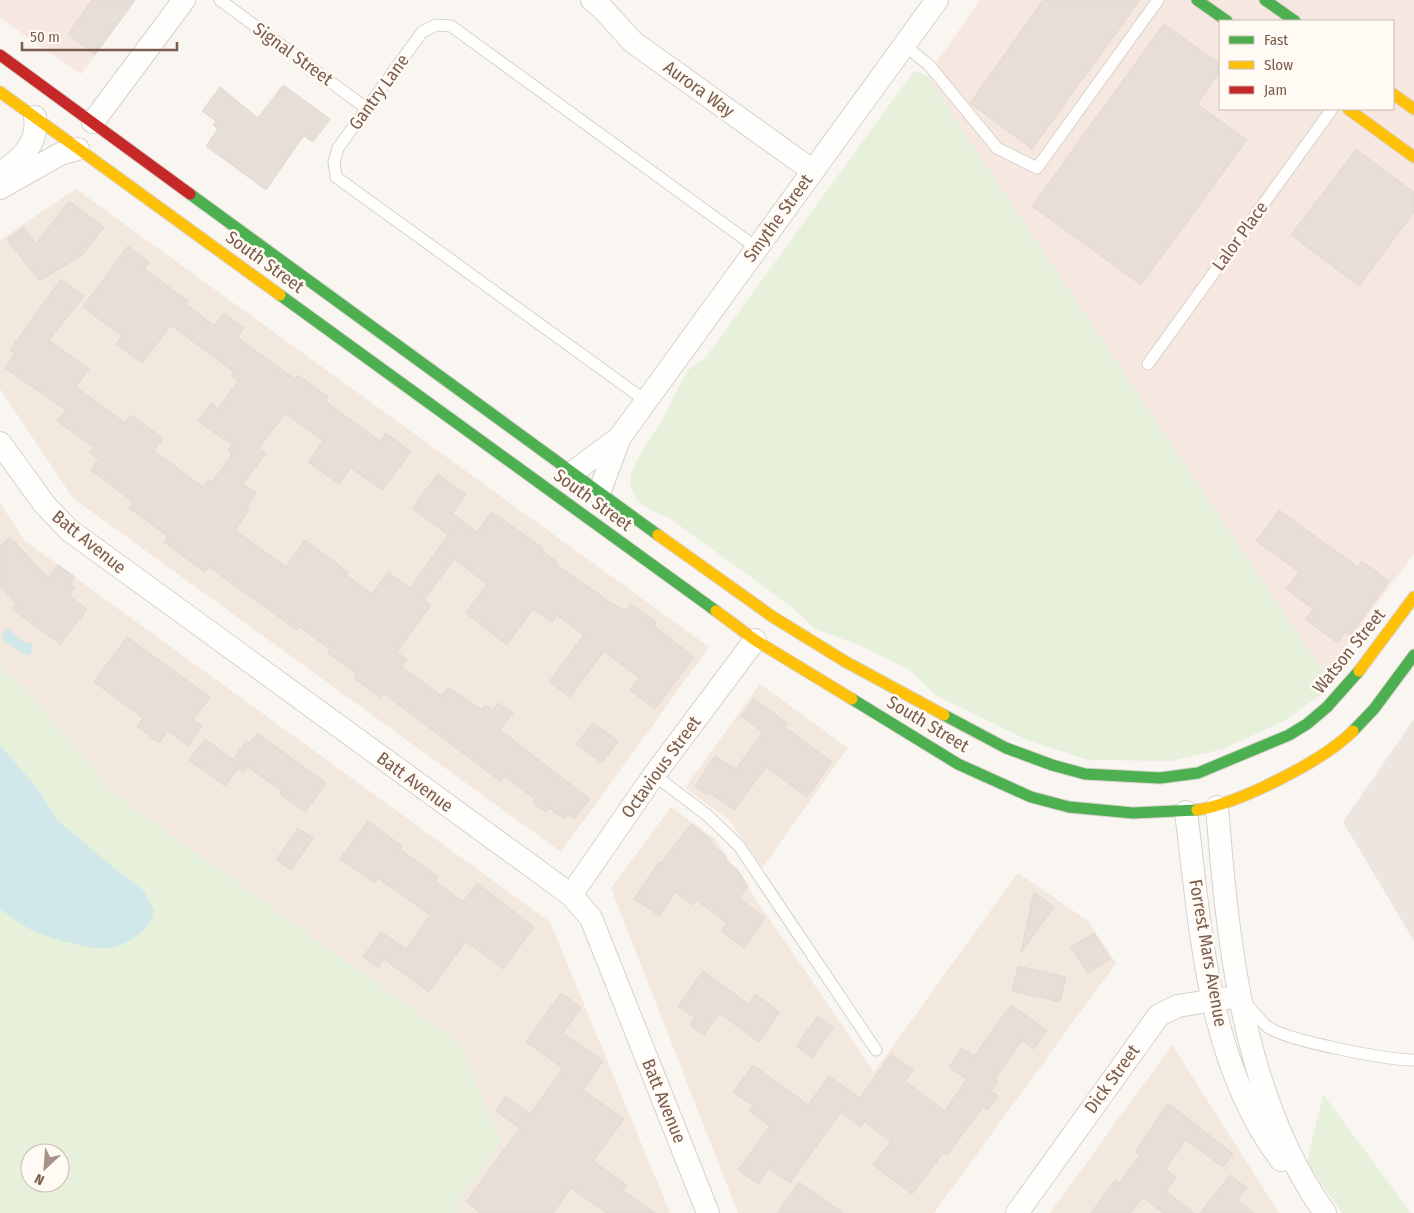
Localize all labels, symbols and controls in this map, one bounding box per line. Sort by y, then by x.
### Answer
street label: Signal Street [249,18,337,90]
scale bar [22,20,178,52]
legend [1219,20,1394,110]
text: 50 m [30,28,60,46]
text: Fast [1264,31,1288,49]
street label: Gantry Lane [344,50,414,134]
street label: Aurora Way [659,56,739,122]
text: Slow [1264,56,1293,74]
text: Jam [1264,81,1287,99]
street label: Smythe Street [739,170,817,266]
street label: Lalor Place [1208,197,1273,275]
street label: South Street [221,226,309,298]
street label: South Street [549,464,637,536]
street label: Batt Avenue [48,506,130,579]
street label: Watson Street [1308,604,1390,698]
street label: South Street [883,691,973,757]
street label: Octavious Street [617,712,706,822]
street label: Batt Avenue [373,747,457,817]
street label: Forrest Mars Avenue [1184,878,1232,1028]
street label: Dick Street [1080,1040,1144,1118]
street label: Batt Avenue [637,1056,691,1146]
north arrow [20,1143,70,1193]
text: N [32,1170,47,1189]

